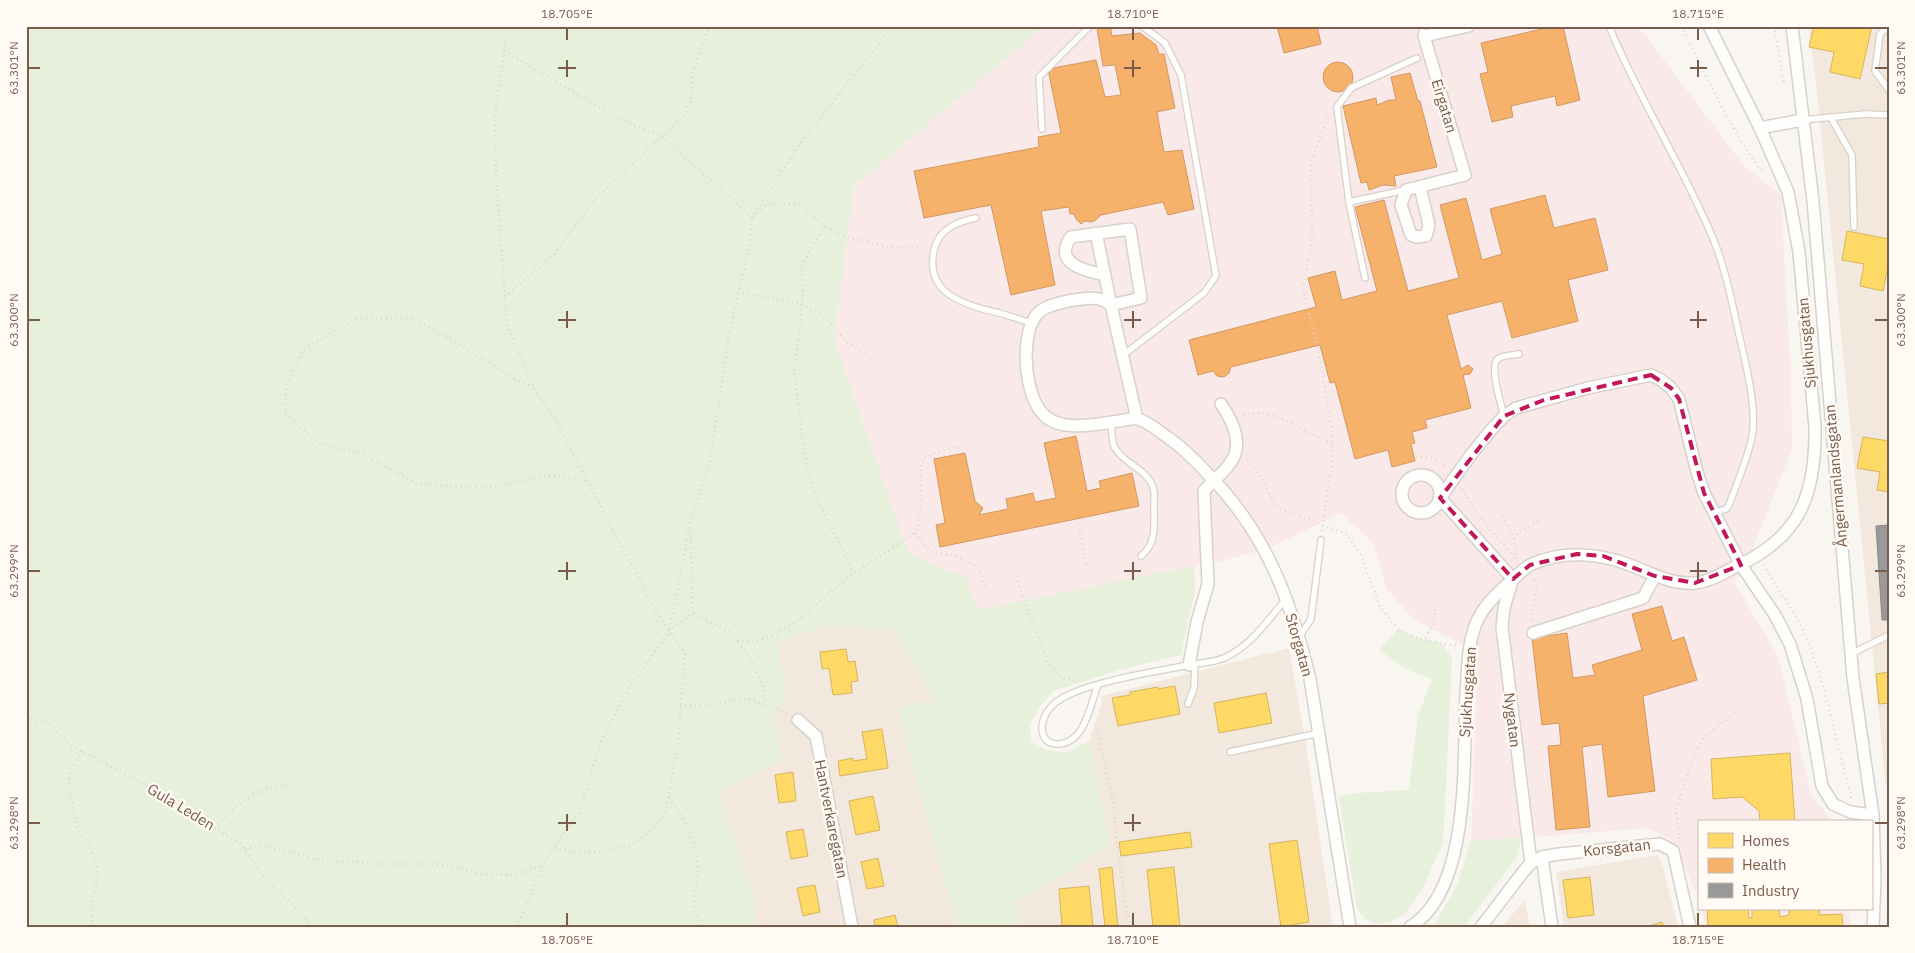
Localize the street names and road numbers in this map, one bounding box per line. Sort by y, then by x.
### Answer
street label: Eirgatan [1427,77,1462,135]
street label: Sjukhusgatan [1793,297,1820,389]
street label: Ångermanlandsgatan [1820,404,1851,548]
street label: Storgatan [1281,611,1318,679]
street label: Sjukhusgatan [1455,646,1480,738]
street label: Nygatan [1500,691,1525,749]
street label: Hantverkaregatan [811,758,852,880]
street label: Gula Leden [144,779,219,834]
street label: Korsgatan [1582,835,1652,860]

